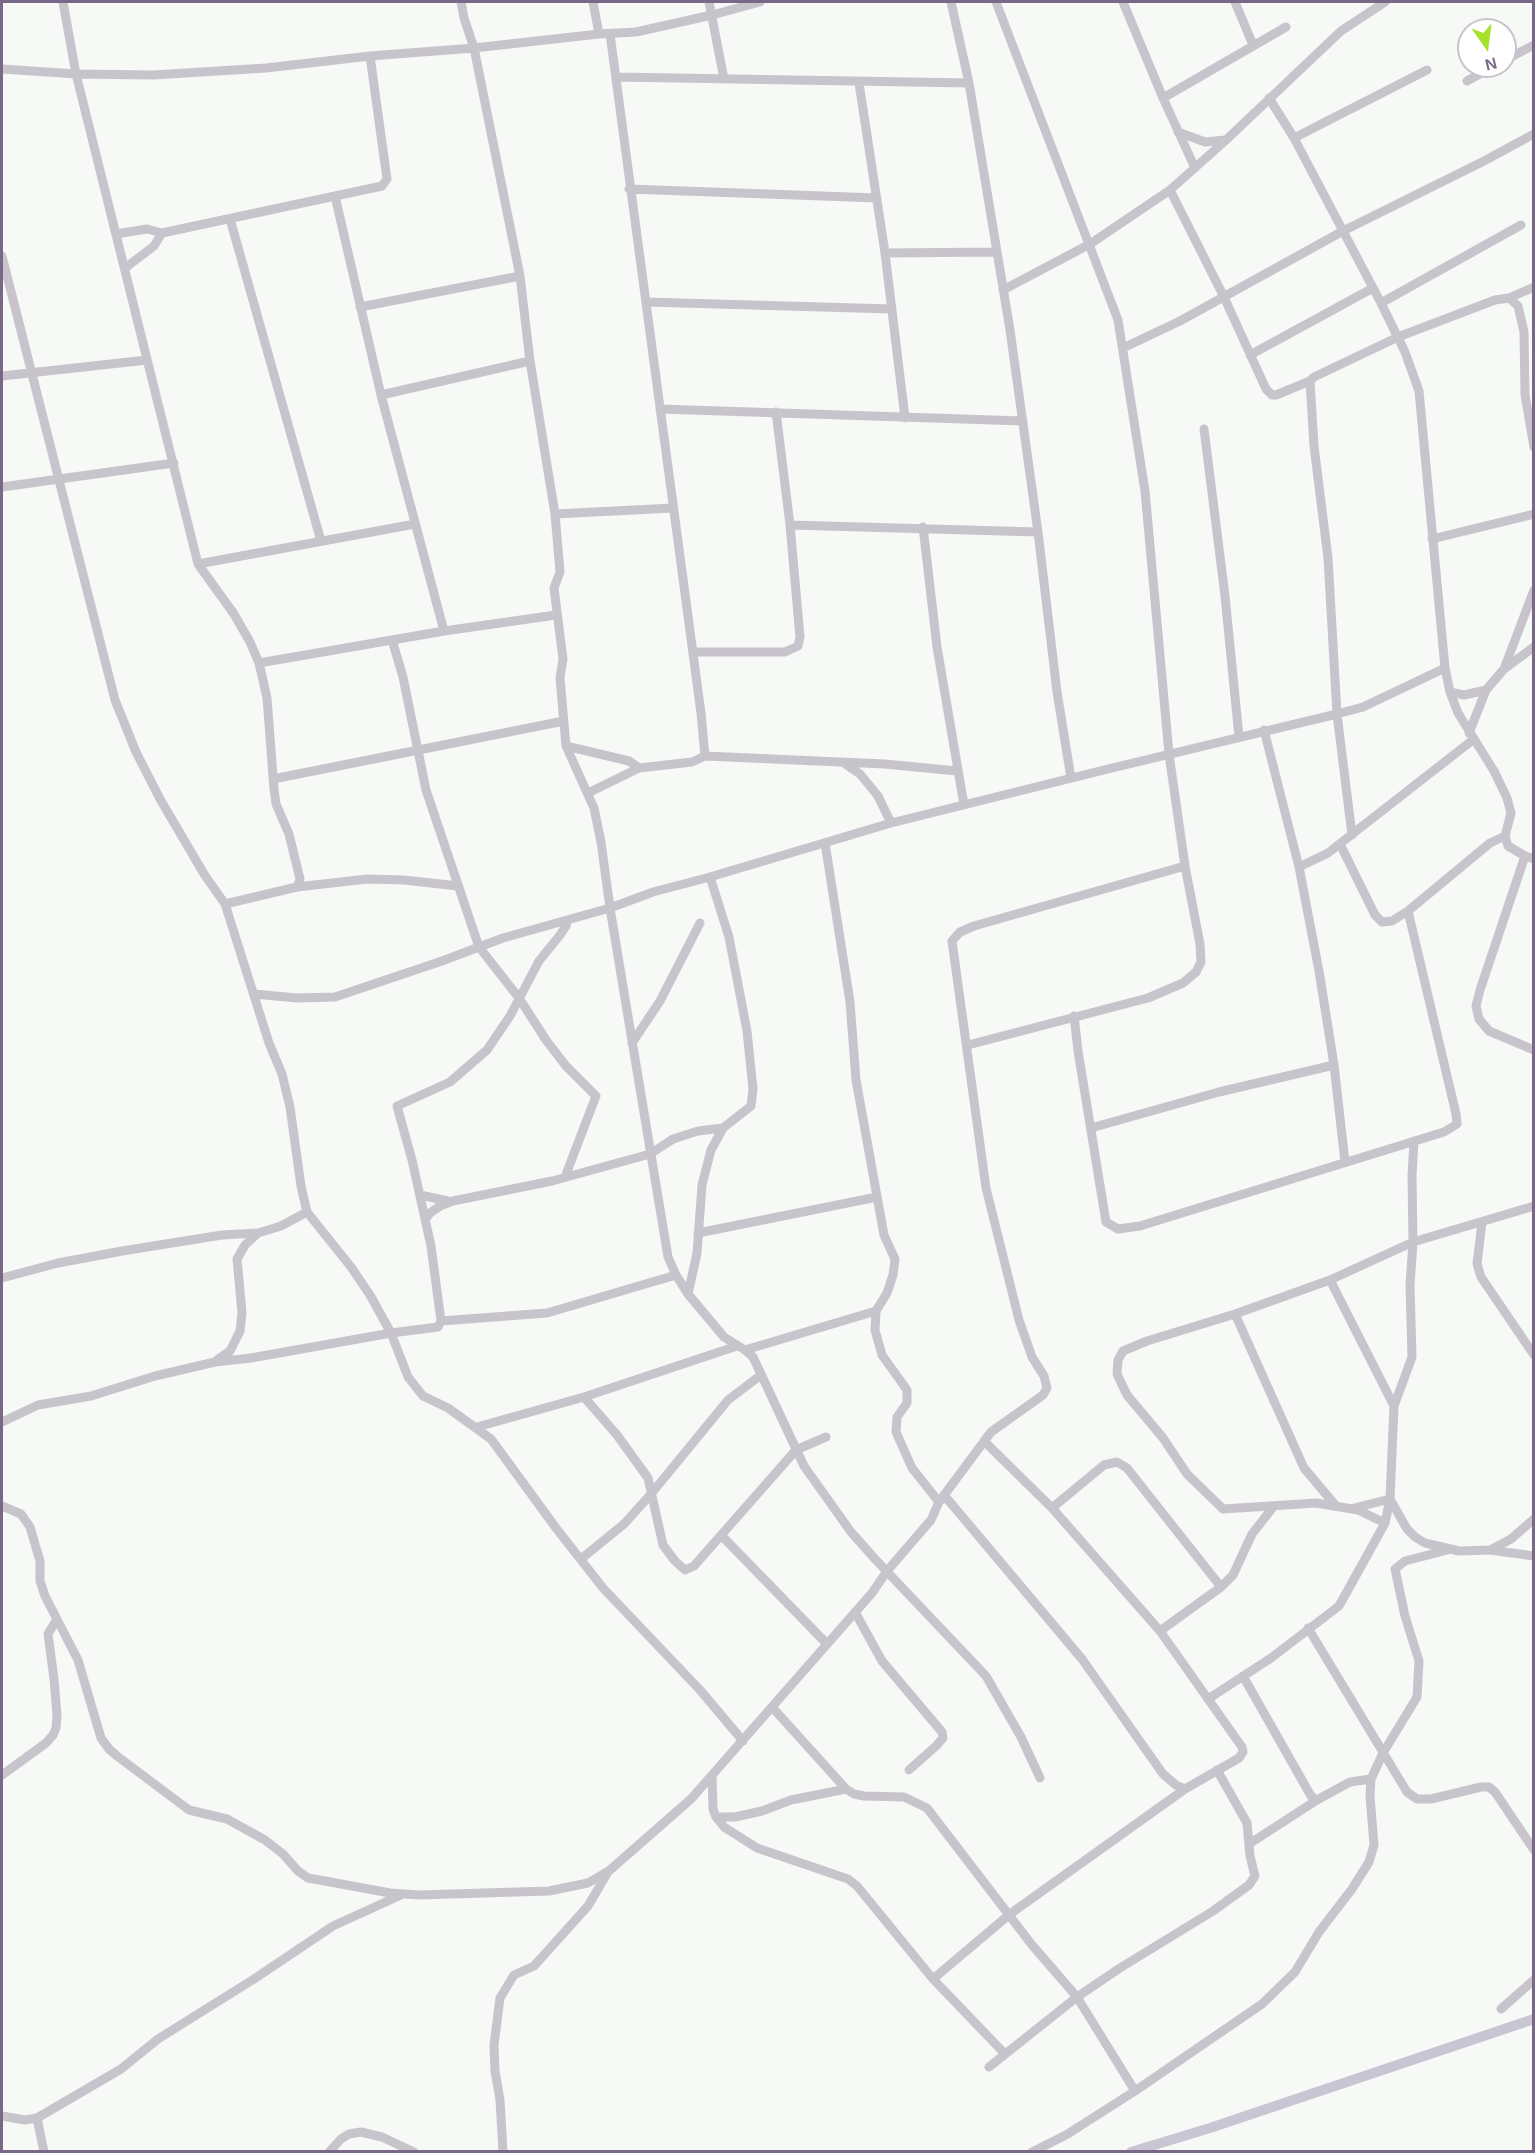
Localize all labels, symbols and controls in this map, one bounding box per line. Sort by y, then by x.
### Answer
north arrow [1457,18,1517,78]
text: N [1483,54,1499,74]

